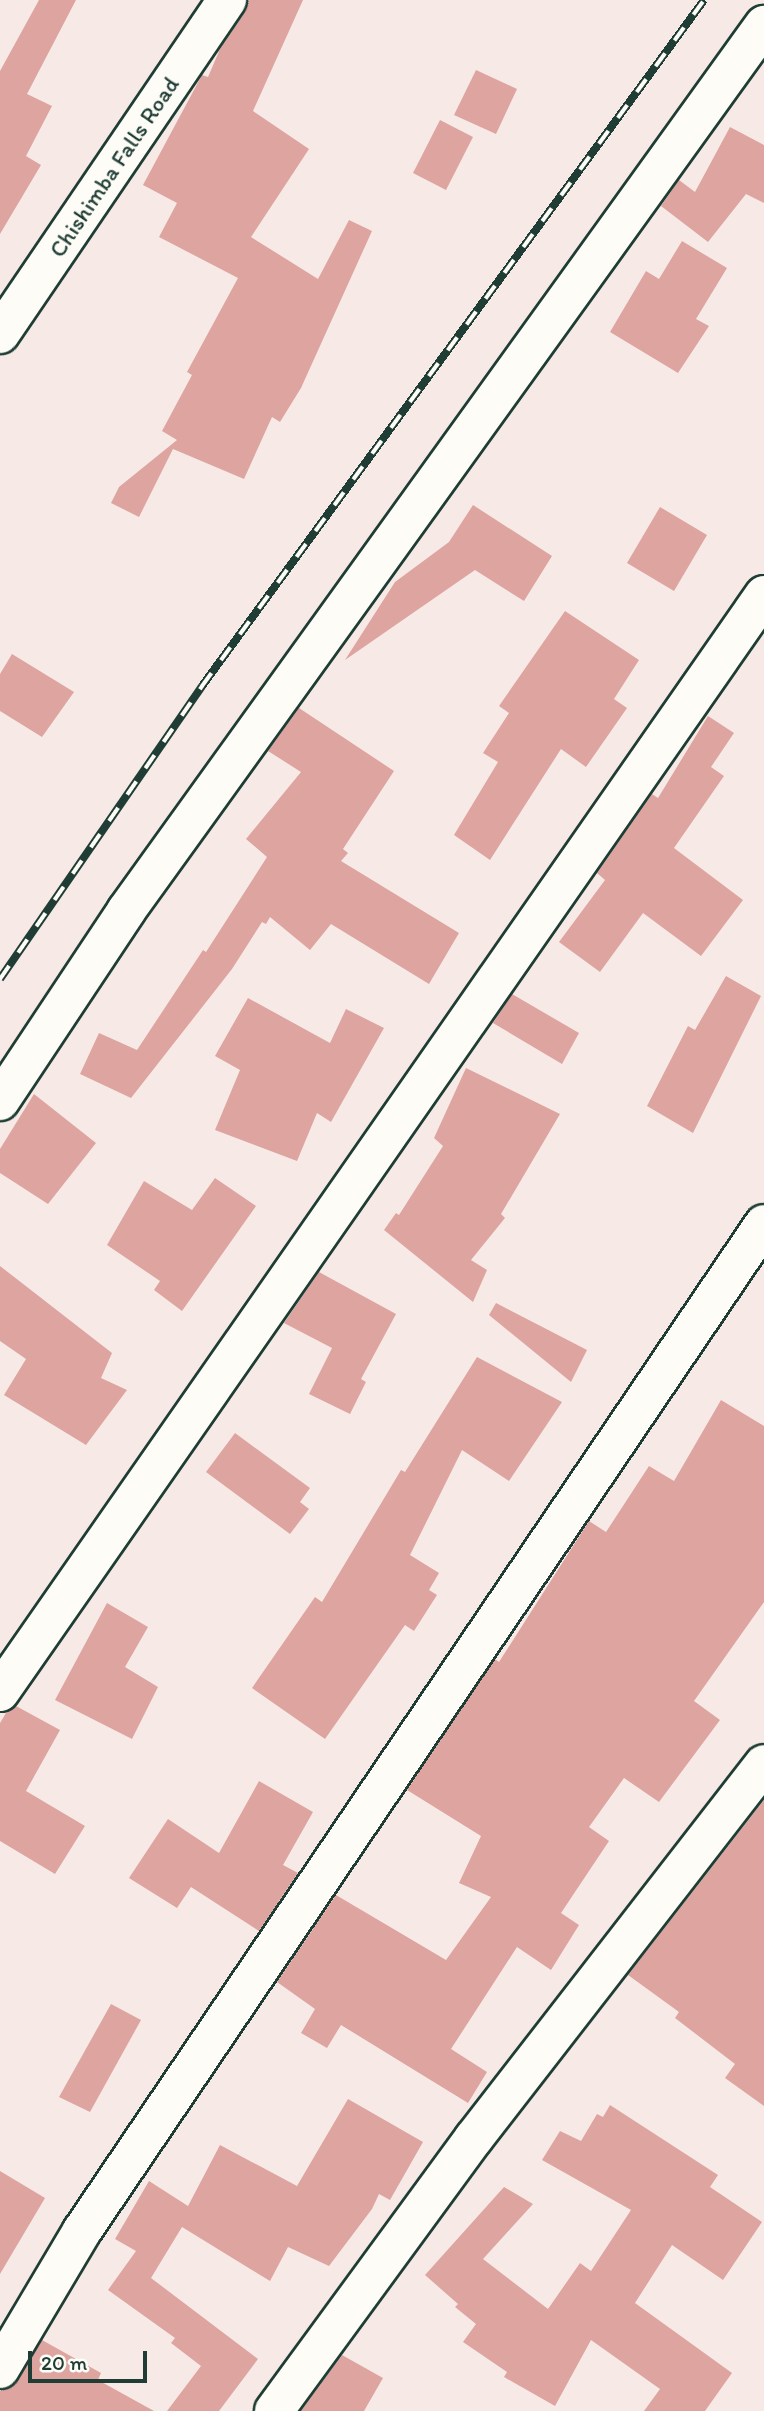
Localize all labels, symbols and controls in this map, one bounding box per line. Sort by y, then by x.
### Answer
street label: Chishimba Falls Road [44,72,184,262]
scale bar [32,2338,150,2382]
text: 20 m [41,2350,87,2375]

